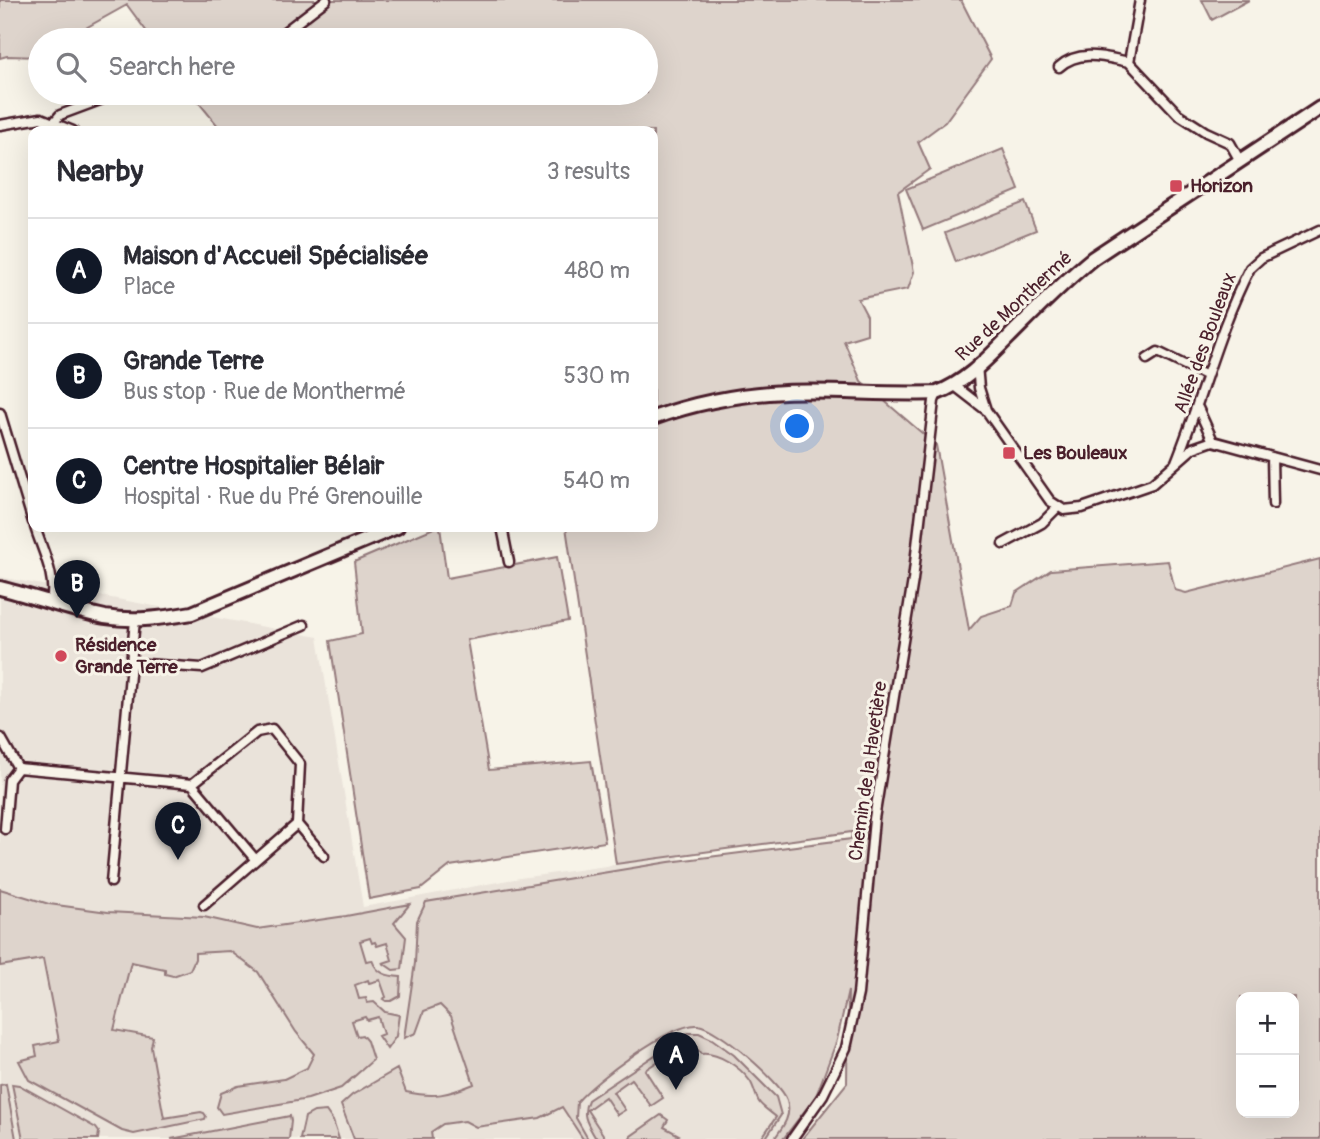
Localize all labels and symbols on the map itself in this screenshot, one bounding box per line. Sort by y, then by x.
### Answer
place label: Horizon [1190,174,1253,198]
marker: Horizon [1168,178,1184,194]
street label: Rue de Monthermé [951,246,1077,366]
street label: Allée des Bouleaux [1168,269,1242,417]
your location [780,409,814,443]
place label: Les Bouleaux [1023,441,1128,465]
marker: Les Bouleaux [1001,445,1017,461]
pin: B [54,560,100,618]
place label: Résidence Grande Terre [75,633,178,679]
marker: Résidence Grande Terre [53,648,69,664]
street label: Chemin de la Havetière [844,679,893,862]
pin: C [155,802,201,860]
pin: A [653,1032,699,1090]

